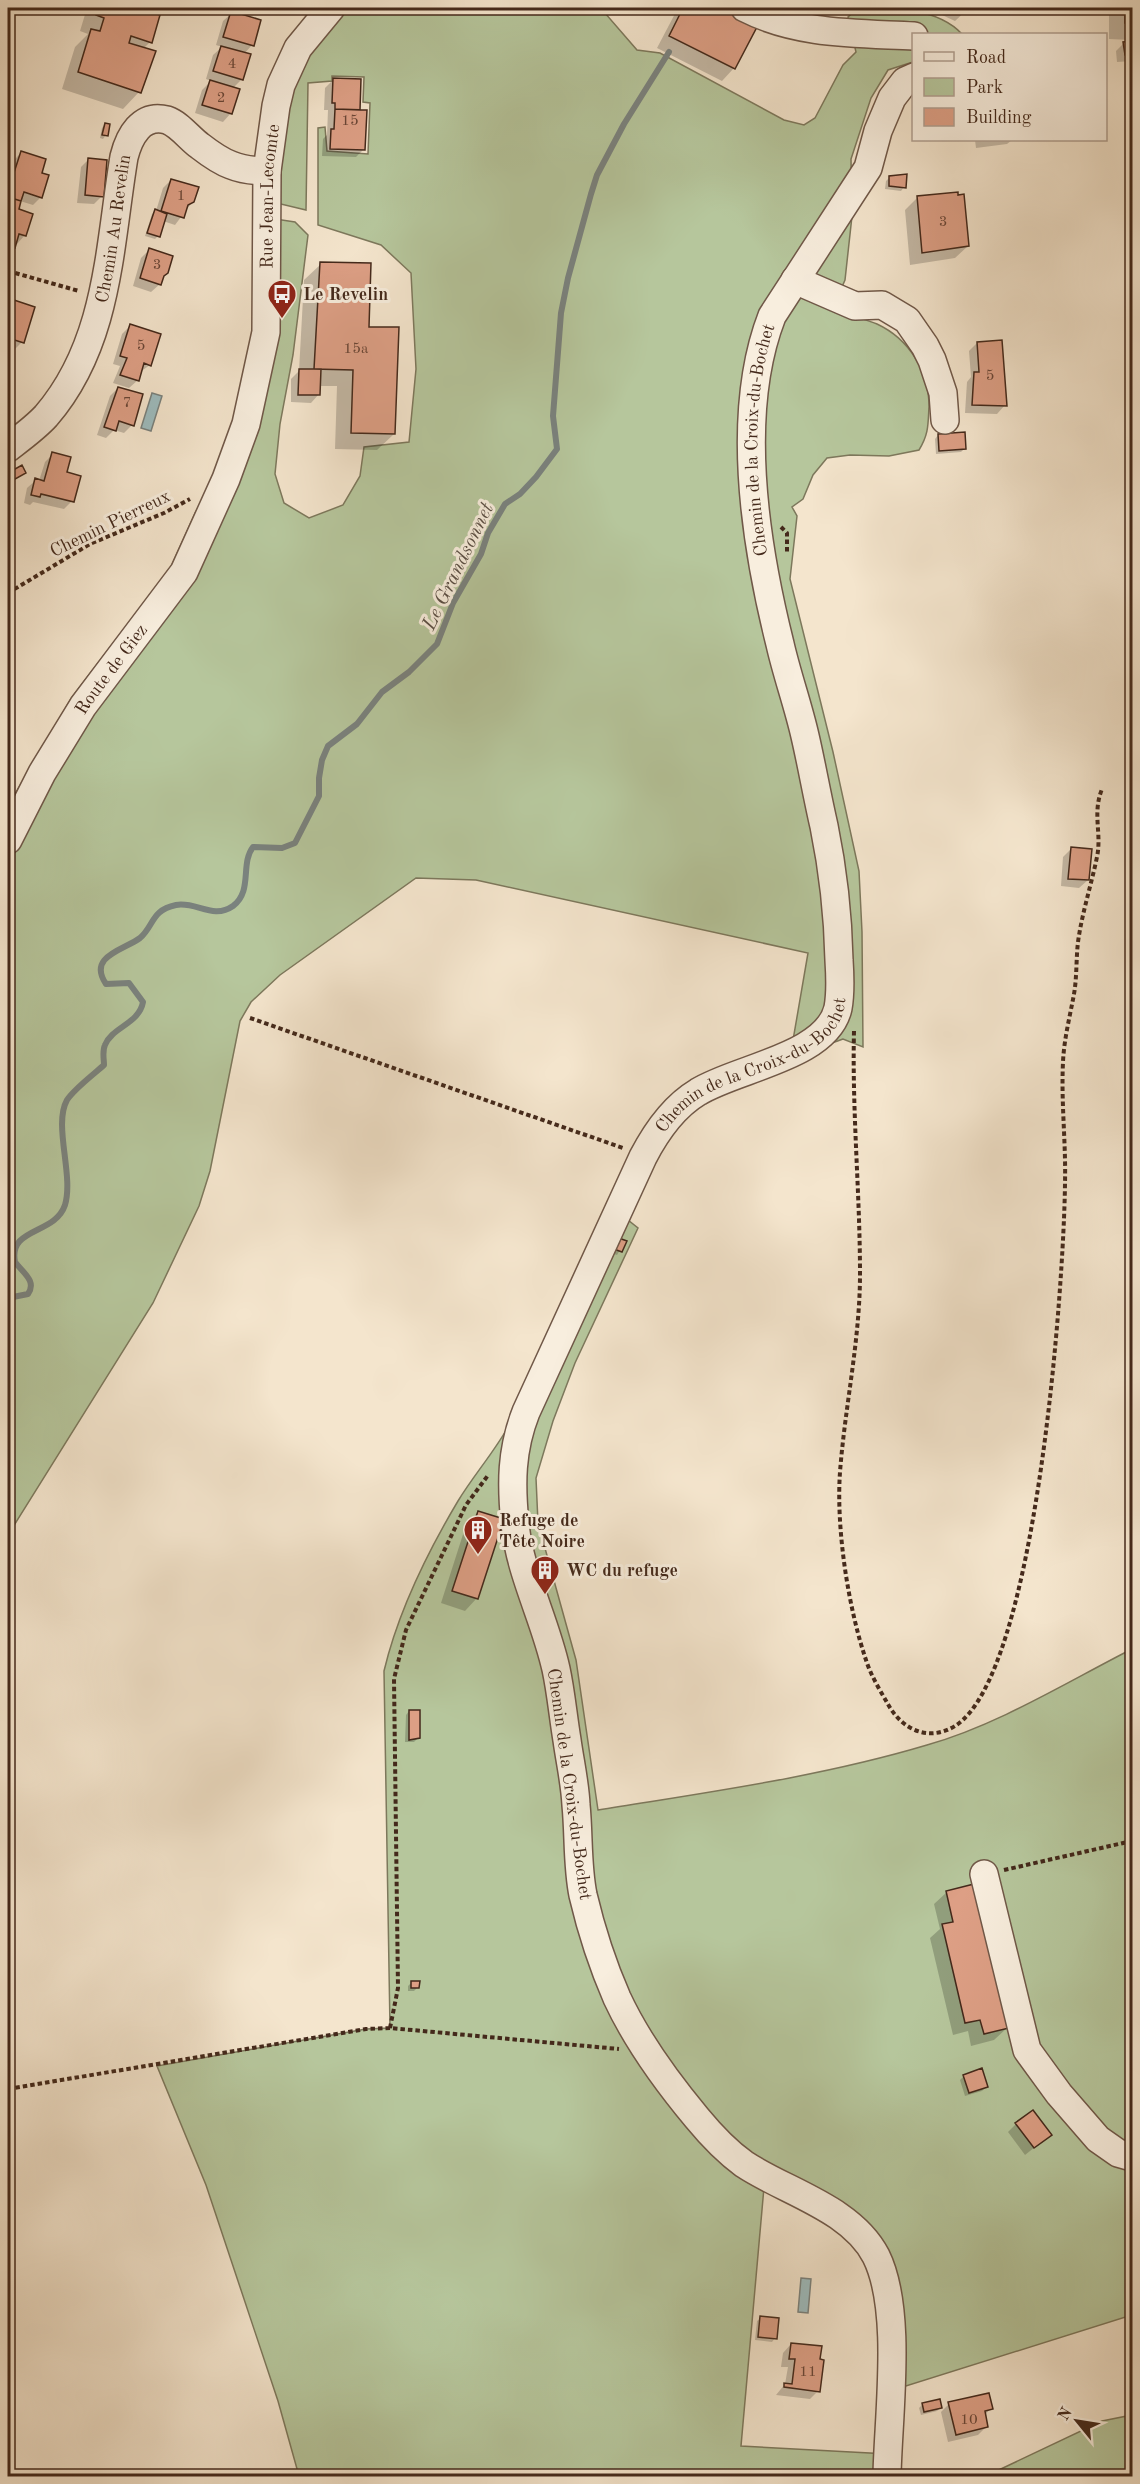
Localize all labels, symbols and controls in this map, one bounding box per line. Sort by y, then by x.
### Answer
legend [912,33,1107,141]
text: Road [966,49,1006,67]
house number: 4 [228,57,236,72]
text: Park [966,79,1003,97]
house number: 2 [217,91,225,106]
text: Building [966,109,1032,127]
house number: 15 [341,114,359,129]
street label: Rue Jean-Lecomte [258,123,283,269]
street label: Chemin Au Revelin [93,153,134,305]
house number: 1 [177,189,185,204]
house number: 3 [939,215,947,230]
house number: 3 [153,258,161,273]
bus stop icon: Le Revelin [266,278,298,320]
place label: Le Revelin [303,286,388,304]
street label: Chemin de la Croix-du-Bochet [743,322,778,557]
house number: 5 [137,339,145,354]
house number: 15a [344,342,369,357]
house number: 5 [986,369,994,384]
house number: 7 [123,396,131,411]
street label: Chemin Pierreux [47,487,173,561]
water label: Le Grandsonnet [419,500,498,634]
street label: Route de Giez [72,621,151,718]
street label: Chemin de la Croix-du-Bochet [652,996,849,1136]
place label: Refuge de Tête Noire [499,1512,585,1551]
building icon: Refuge de Tête Noire [462,1514,494,1556]
building icon: WC du refuge [529,1554,561,1596]
place label: WC du refuge [566,1562,678,1580]
street label: Chemin de la Croix-du-Bochet [544,1667,594,1901]
house number: 11 [799,2365,817,2380]
north arrow [1047,2391,1107,2451]
text: N [1056,2405,1076,2424]
house number: 10 [960,2413,978,2428]

